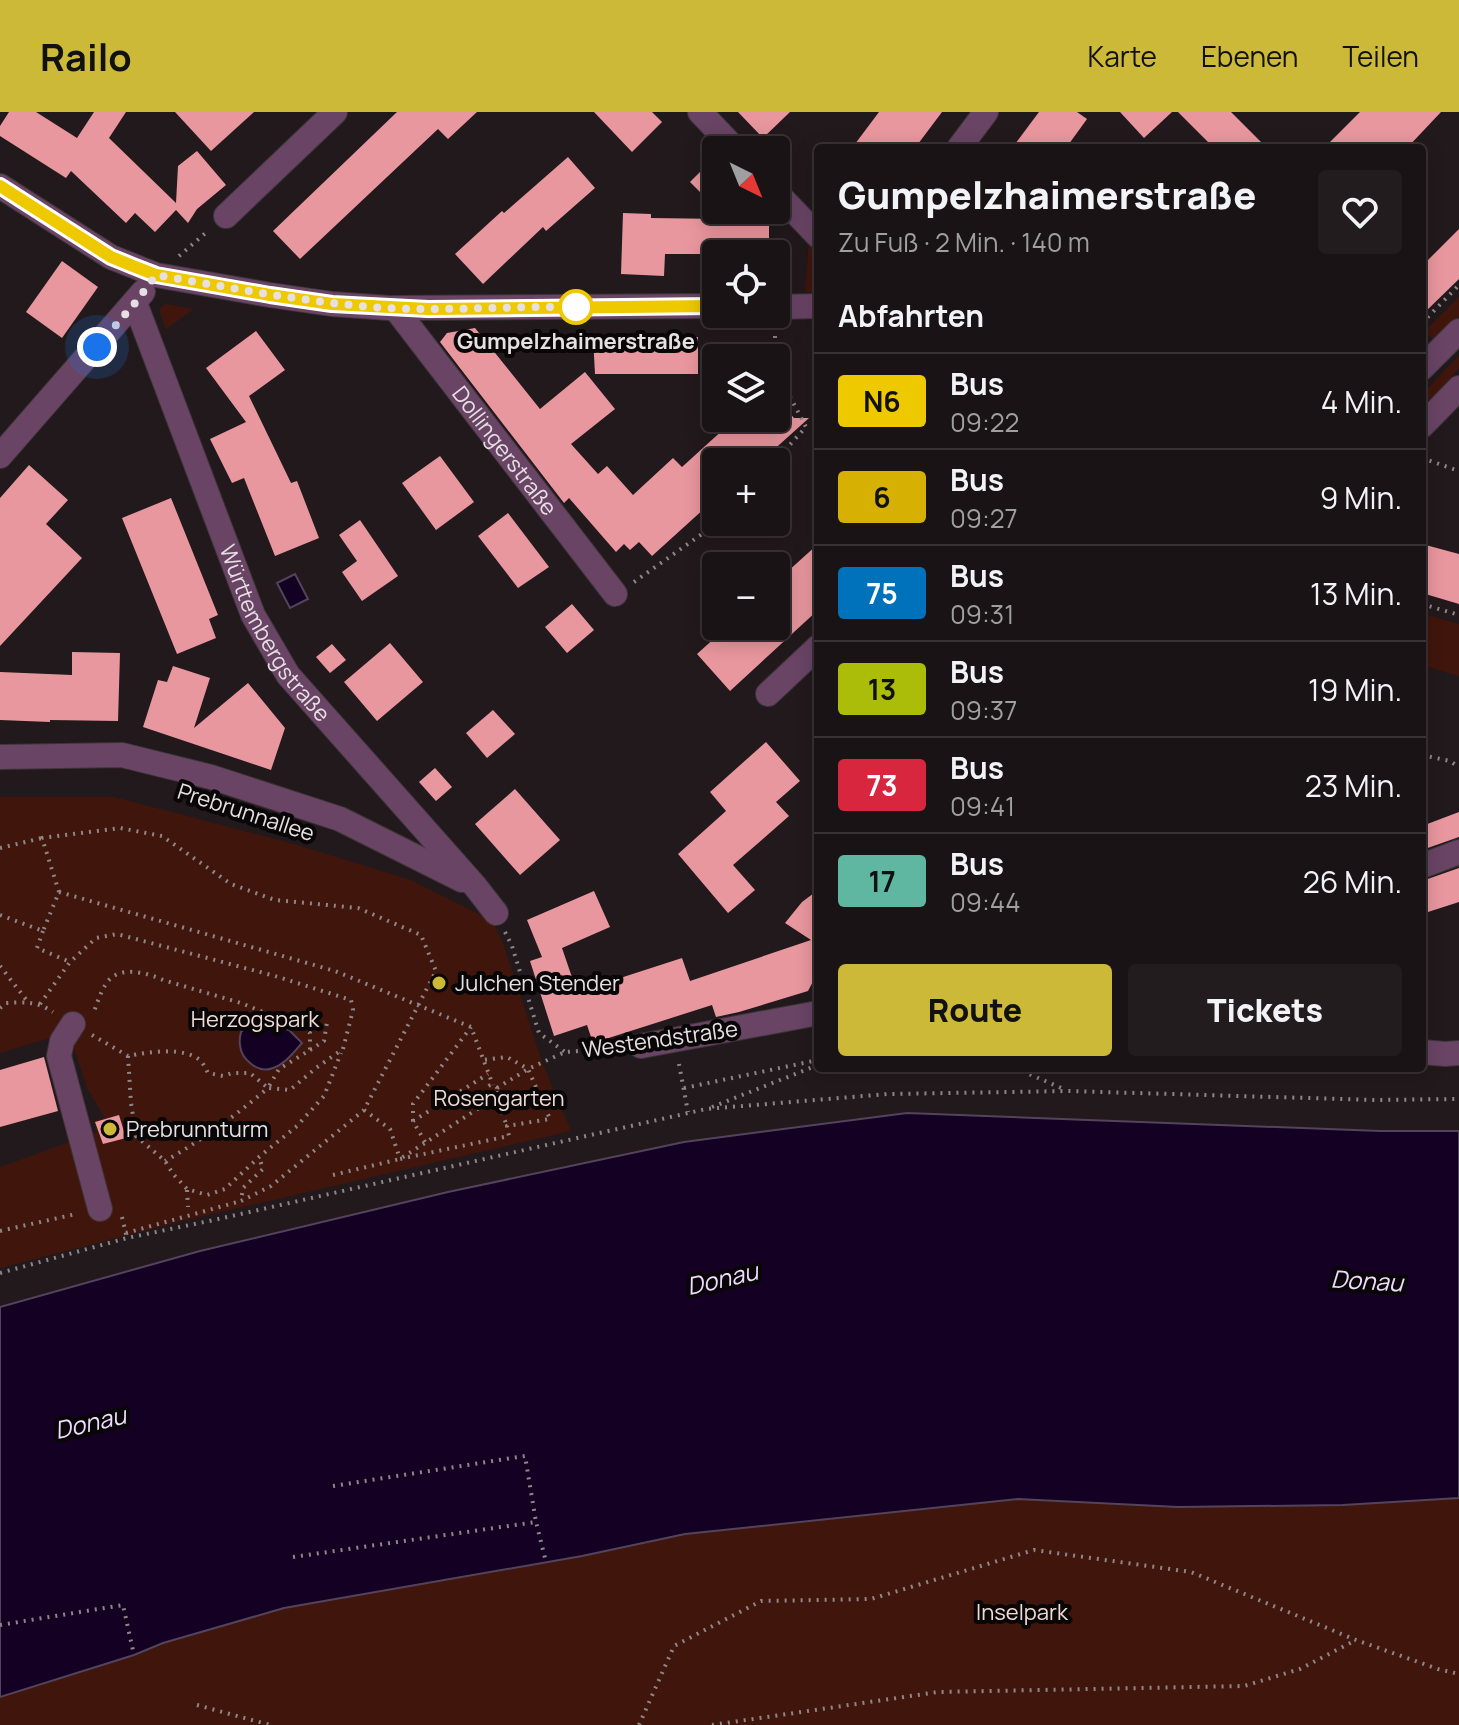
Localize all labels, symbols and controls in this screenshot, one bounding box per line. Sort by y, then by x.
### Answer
text: Railo [40,30,132,82]
text: Karte [1088,37,1157,75]
text: Ebenen [1201,37,1299,75]
text: Teilen [1343,37,1419,75]
north arrow [702,136,790,224]
map controls [702,136,790,640]
text: Gumpelzhaimerstraße [838,168,1256,220]
button: heart [1318,170,1402,254]
text: Zu Fuß · 2 Min. · 140 m [838,224,1090,260]
button: locate [702,240,790,328]
marker: Gumpelzhaimerstraße [559,290,593,324]
text: Abfahrten [838,295,984,336]
place label: Gumpelzhaimerstraße [457,326,695,356]
your location [77,327,117,367]
button: layers [702,344,790,432]
text: Bus [950,363,1004,404]
street label: Dollingerstraße [445,380,564,522]
text: 4 Min. [1321,381,1402,422]
text: N6 [863,382,901,420]
text: 09:22 [950,404,1019,440]
button: + [702,448,790,536]
text: Bus [950,459,1004,500]
text: 9 Min. [1320,477,1402,518]
text: 6 [873,478,891,516]
text: 09:27 [950,500,1018,536]
street label: Württembergstraße [213,540,337,728]
button: − [702,552,790,640]
text: Bus [950,555,1004,596]
text: 13 Min. [1310,573,1402,614]
text: 75 [866,574,898,612]
text: 09:31 [950,596,1014,632]
text: Bus [950,651,1004,692]
text: 19 Min. [1308,669,1402,710]
text: 13 [868,670,896,708]
text: 09:37 [950,692,1017,728]
text: Bus [950,747,1004,788]
text: 23 Min. [1305,765,1402,806]
text: 73 [866,766,898,804]
street label: Prebrunnallee [174,776,318,848]
text: 09:41 [950,788,1015,824]
text: Bus [950,843,1004,884]
text: 26 Min. [1303,861,1402,902]
text: 17 [868,862,896,900]
text: 09:44 [950,884,1021,920]
button: Route [838,964,1112,1056]
button: Tickets [1128,964,1402,1056]
place label: Julchen Stender [455,968,620,998]
marker: Julchen Stender [430,974,448,992]
park label: Herzogspark [191,1004,320,1034]
street label: Westendstraße [580,1013,740,1065]
park label: Rosengarten [433,1083,565,1113]
place label: Prebrunnturm [126,1114,268,1144]
marker: Prebrunnturm [101,1120,119,1138]
water label: Donau [683,1253,763,1302]
water label: Donau [1330,1262,1406,1298]
water label: Donau [51,1397,131,1446]
park label: Inselpark [976,1597,1069,1627]

